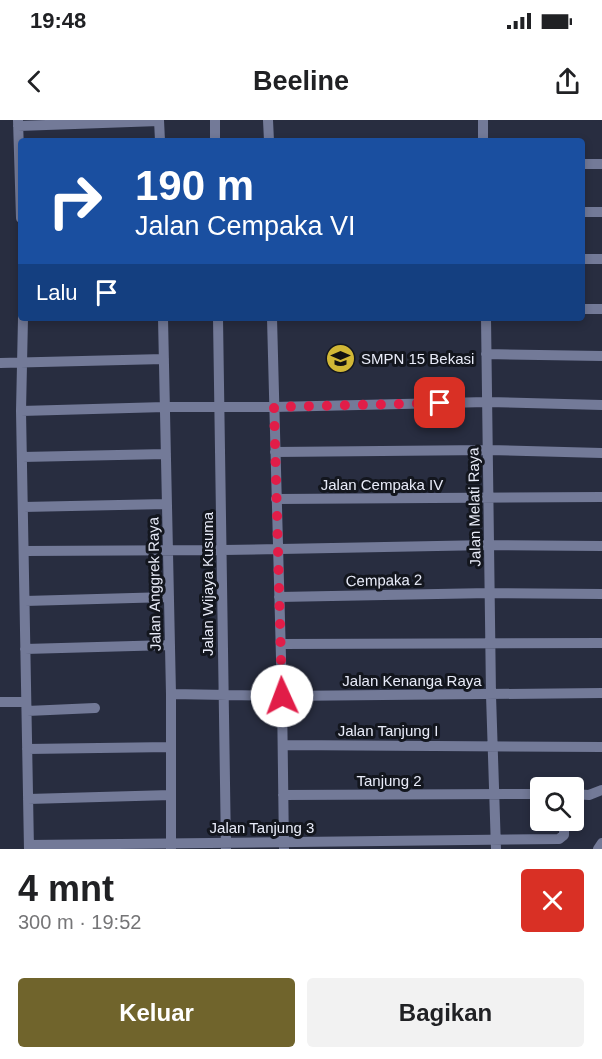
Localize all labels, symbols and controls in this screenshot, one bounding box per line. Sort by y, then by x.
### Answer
text: 19:48 [30,8,86,33]
icon: back [18,65,51,98]
icon: share [551,65,584,98]
text: Beeline [253,66,349,96]
icon: right [36,162,114,240]
text: 190 m [135,162,254,209]
text: Jalan Cempaka VI [135,211,356,241]
icon: arrive [90,276,123,309]
text: Lalu [36,280,78,305]
school or university icon: SMPN 15 Bekasi [324,342,356,374]
place label: SMPN 15 Bekasi [361,350,474,367]
pin [414,377,465,428]
icon: arrive [423,386,456,419]
street label: Jalan Melati Raya [464,447,484,567]
street label: Jalan Cempaka IV [321,476,443,493]
street label: Jalan Wijaya Kusuma [199,511,216,656]
street label: Jalan Anggrek Raya [144,516,164,651]
street label: Cempaka 2 [345,571,423,589]
position arrow [250,664,314,728]
street label: Jalan Kenanga Raya [342,672,482,689]
street label: Jalan Tanjung I [338,722,438,739]
street label: Tanjung 2 [356,772,422,789]
map controls [530,777,584,831]
button: search [530,777,584,831]
street label: Jalan Tanjung 3 [210,819,314,836]
text: 4 mnt [18,868,114,909]
button: close [521,869,584,932]
text: 300 m · 19:52 [18,911,141,933]
button: Keluar [18,978,295,1047]
button: Bagikan [307,978,584,1047]

